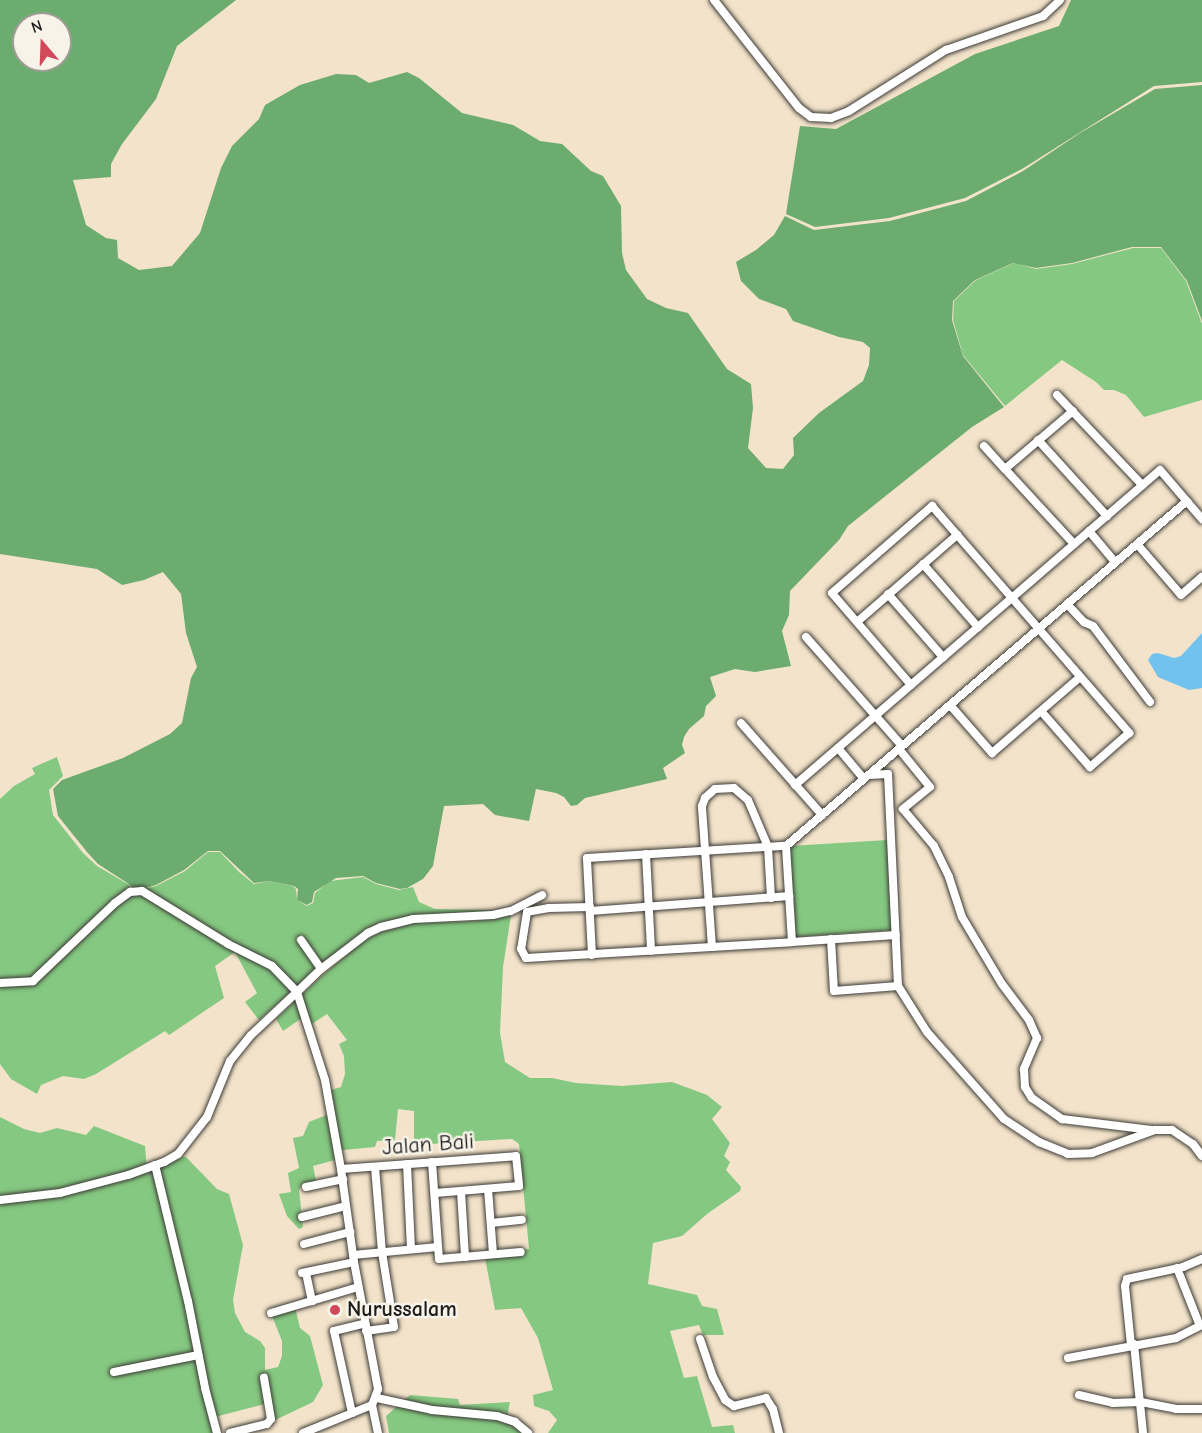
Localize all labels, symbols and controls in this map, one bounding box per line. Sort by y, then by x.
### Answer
north arrow [12,12,72,72]
text: N [29,17,45,37]
street label: Jalan Bali [381,1129,475,1161]
place label: Nurussalam [347,1297,457,1323]
marker: Nurussalam [328,1303,342,1317]

